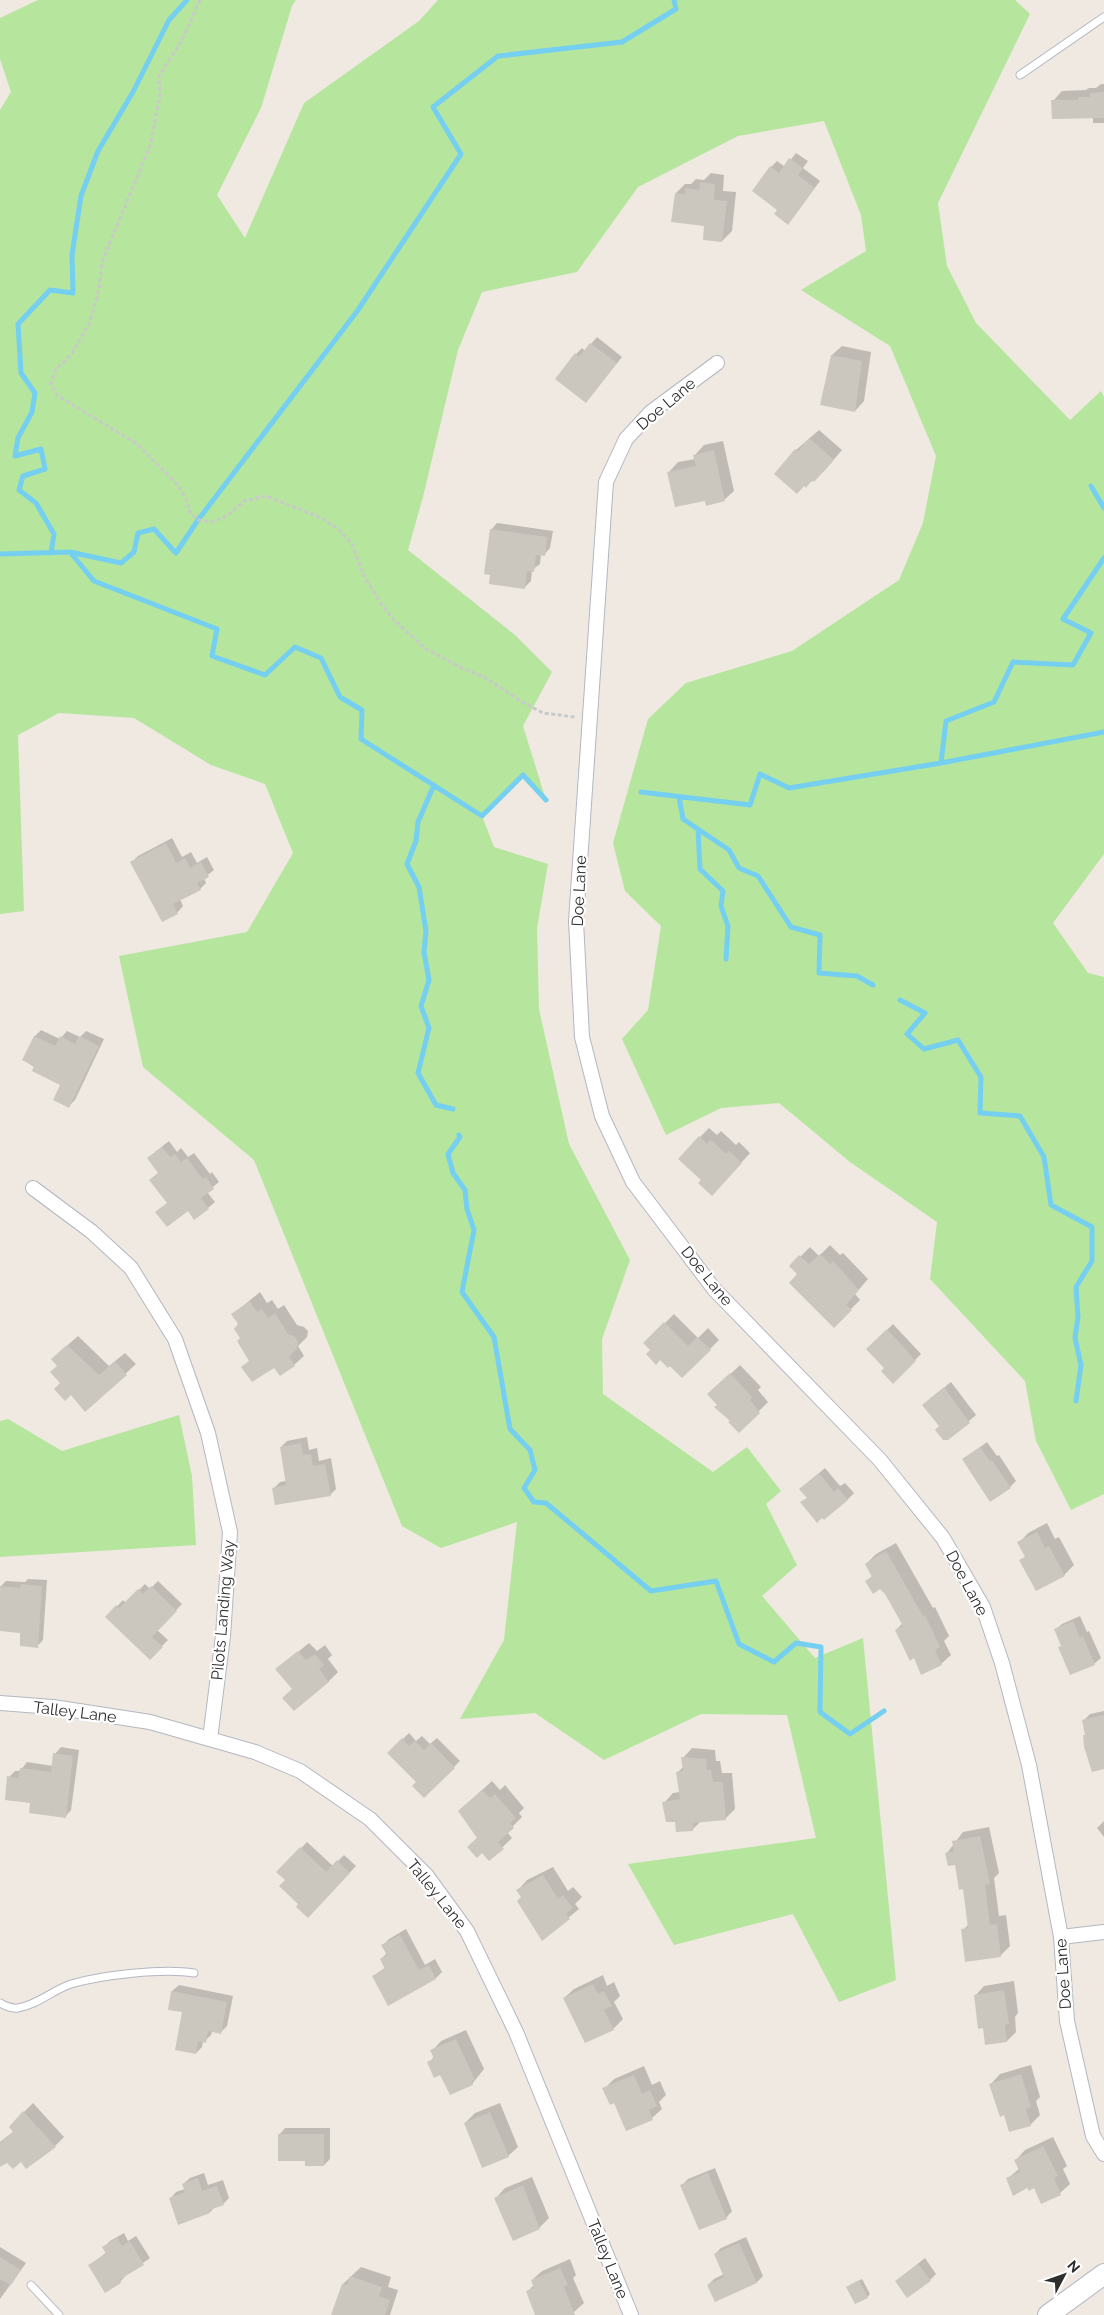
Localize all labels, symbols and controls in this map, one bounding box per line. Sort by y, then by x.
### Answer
street label: Doe Lane [633,374,699,434]
street label: Doe Lane [568,855,590,927]
street label: Doe Lane [677,1242,737,1310]
street label: Pilots Landing Way [207,1539,239,1681]
street label: Doe Lane [942,1547,992,1619]
street label: Talley Lane [32,1697,118,1727]
street label: Talley Lane [403,1855,471,1933]
street label: Doe Lane [1051,1938,1075,2010]
street label: Talley Lane [584,2217,632,2301]
north arrow [1039,2250,1089,2300]
text: N [1064,2257,1083,2276]

